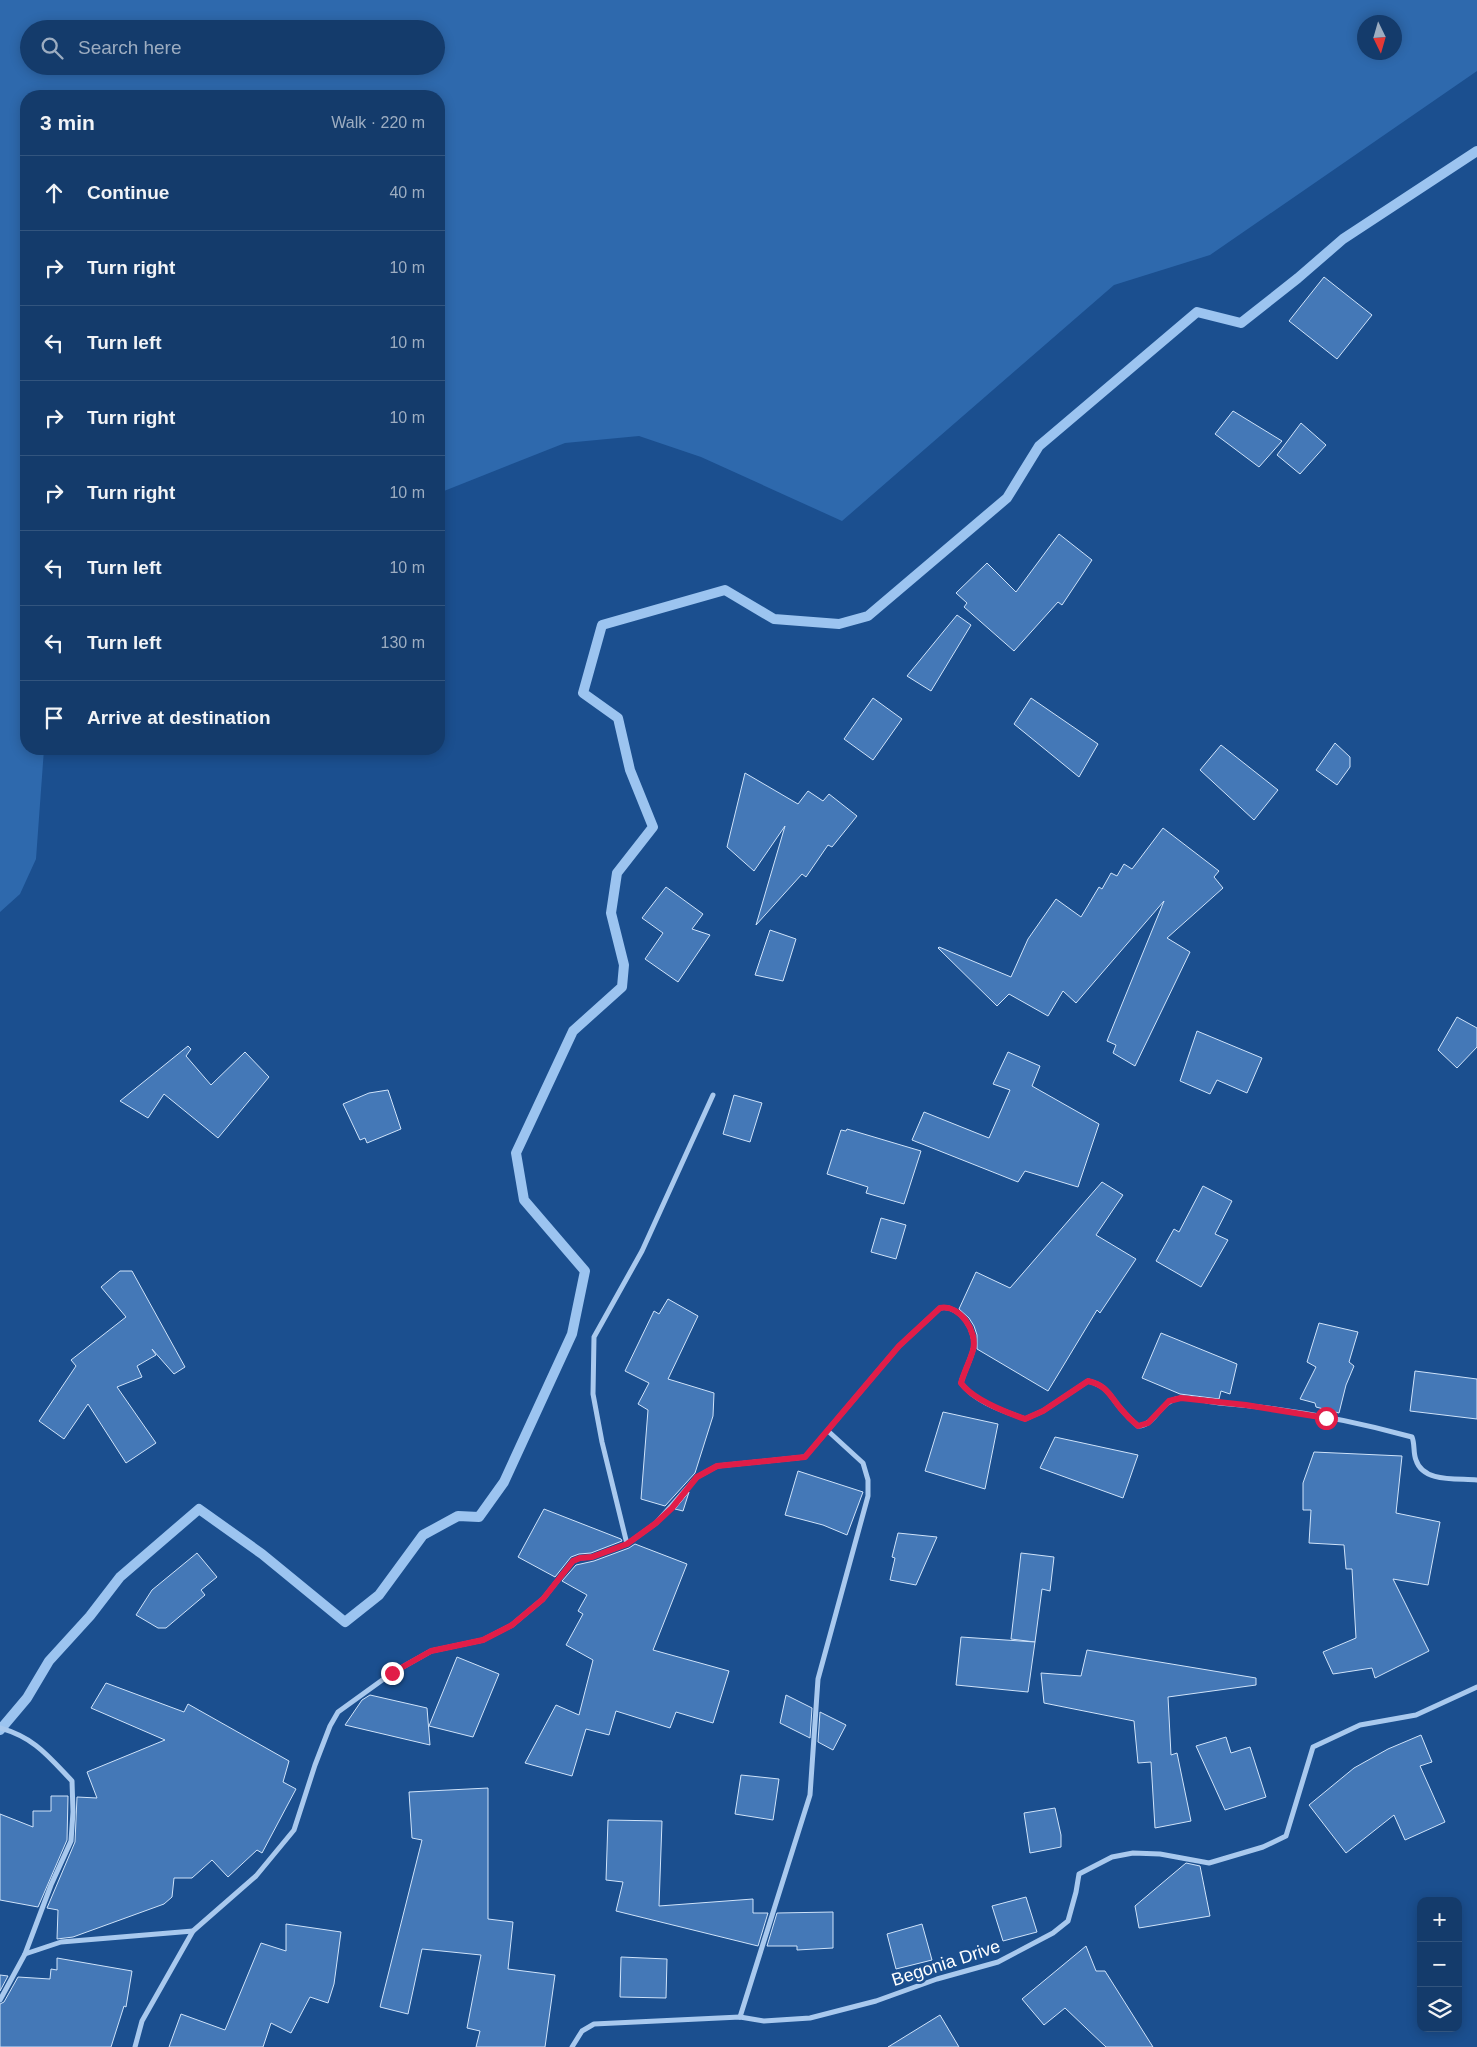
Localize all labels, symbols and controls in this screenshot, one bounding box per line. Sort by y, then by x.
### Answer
north arrow [1357,15,1402,60]
search box [20,20,445,75]
icon: search [38,34,66,62]
text: Search here [78,37,182,58]
text: 3 min [40,111,95,134]
text: Walk · 220 m [331,114,425,131]
icon: ahead [40,179,68,207]
text: Continue [87,182,169,203]
text: 40 m [389,184,425,201]
icon: right [40,254,68,282]
text: Turn right [87,257,175,278]
text: 10 m [389,259,425,276]
icon: left [40,329,68,357]
text: Turn left [87,332,162,353]
text: 10 m [389,334,425,351]
icon: right [40,404,68,432]
text: Turn right [87,407,175,428]
text: 10 m [389,409,425,426]
icon: right [40,479,68,507]
text: Turn right [87,482,175,503]
text: 10 m [389,484,425,501]
icon: left [40,554,68,582]
text: Turn left [87,557,162,578]
text: 10 m [389,559,425,576]
icon: left [40,629,68,657]
text: Turn left [87,632,162,653]
text: 130 m [381,634,425,651]
icon: arrive [40,704,68,732]
text: Arrive at destination [87,707,271,728]
route start [1315,1407,1338,1430]
route end [381,1662,404,1685]
map controls [1417,1897,1462,2032]
button: + [1417,1897,1462,1942]
street label: Begonia Drive [889,1936,1003,1990]
button: − [1417,1942,1462,1987]
button: layers [1417,1987,1462,2032]

